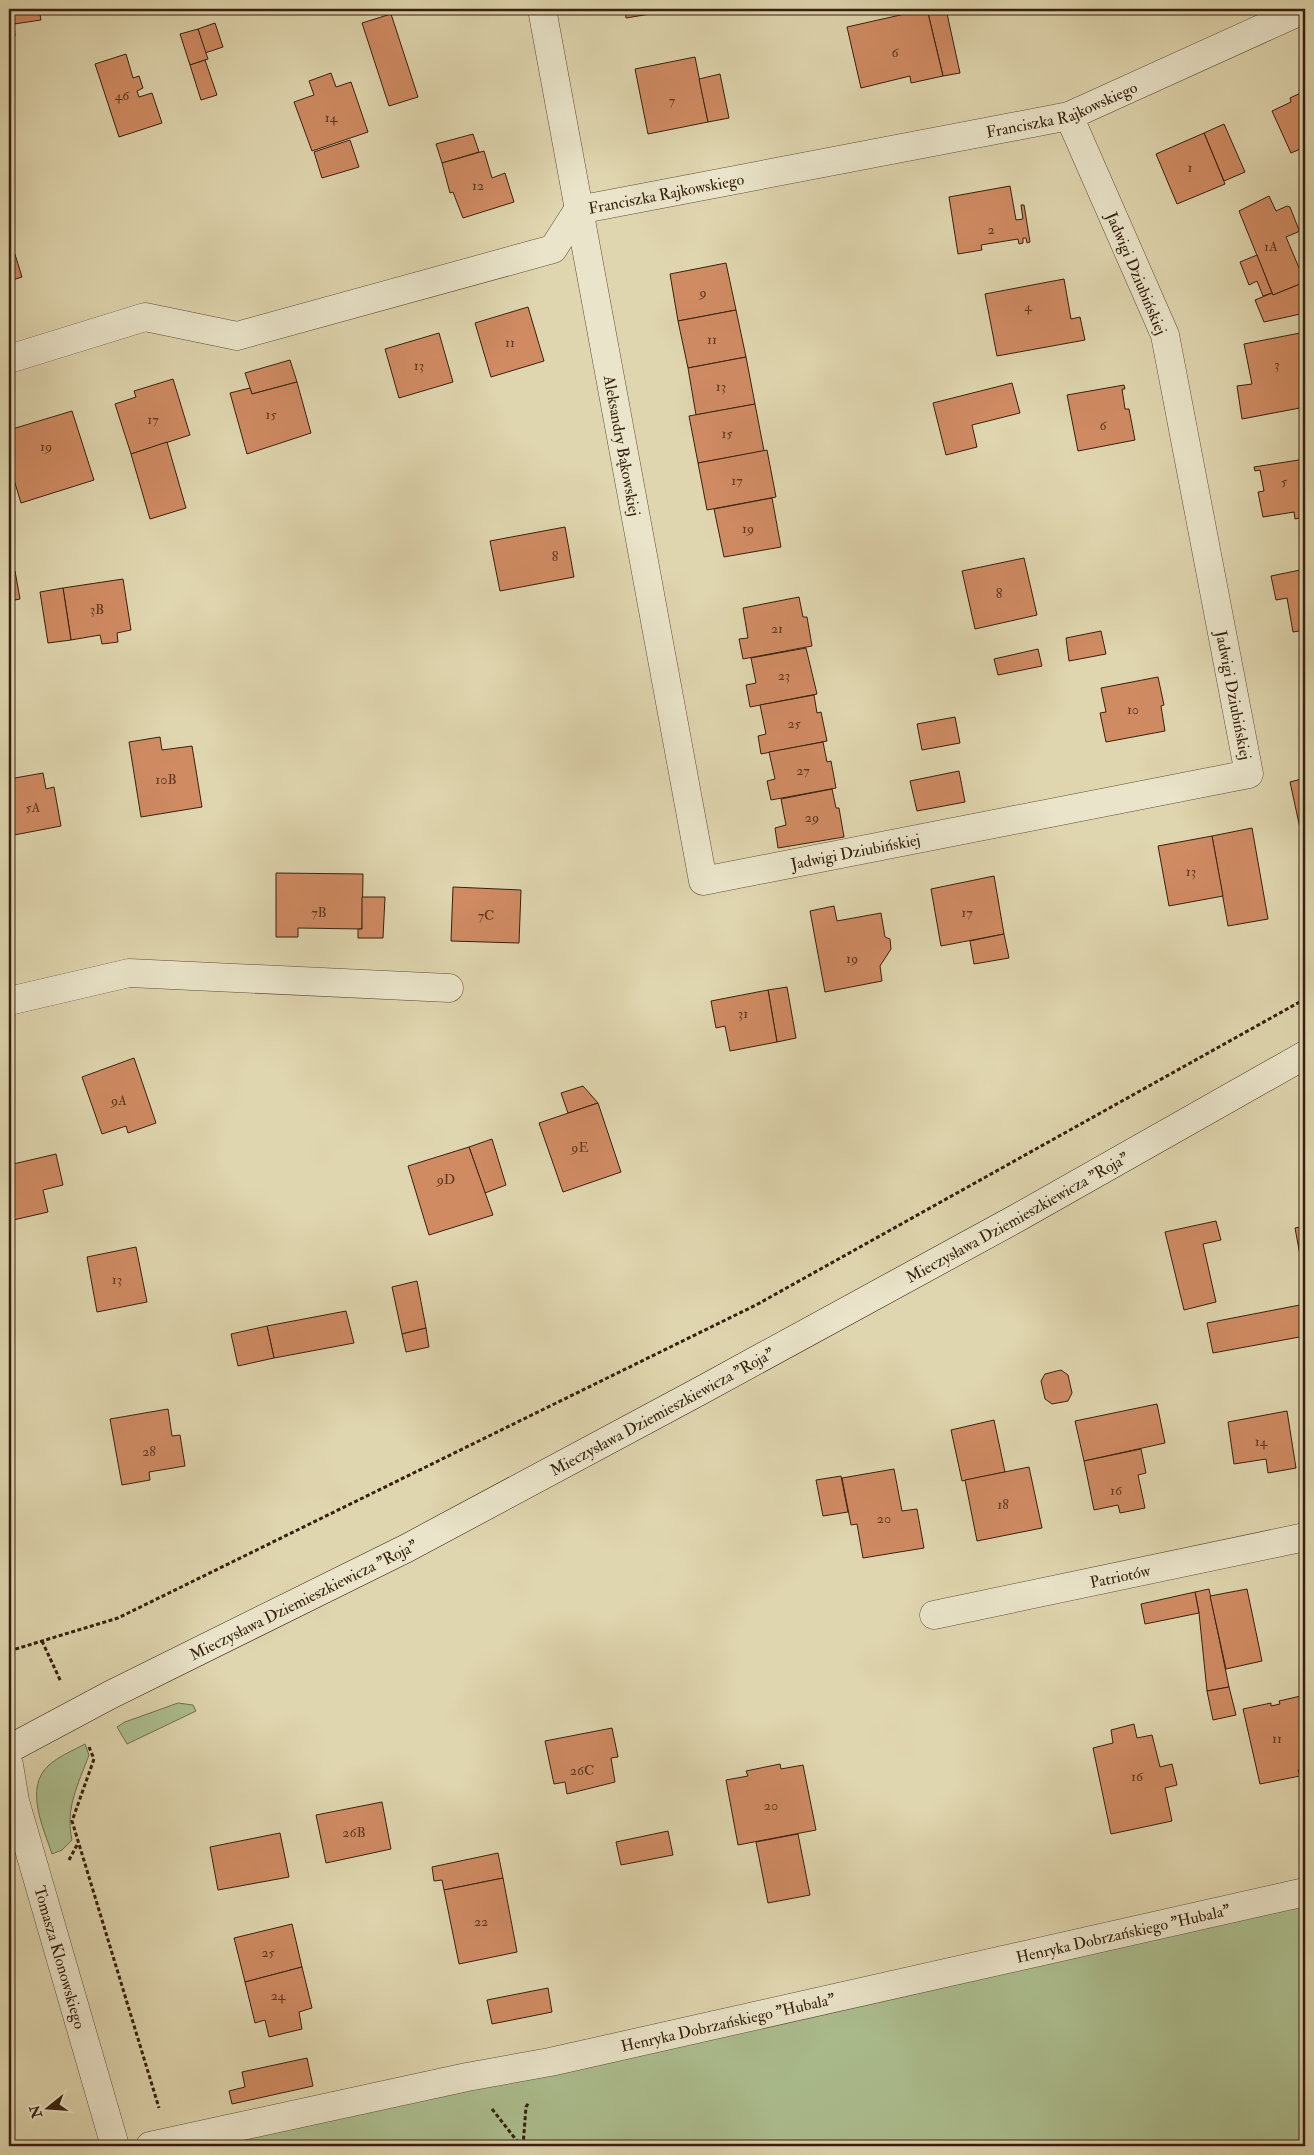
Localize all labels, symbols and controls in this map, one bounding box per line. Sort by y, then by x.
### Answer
house number: 6 [891,44,899,61]
street label: Franciszka Rajkowskiego [985,77,1141,143]
house number: 46 [115,87,130,104]
house number: 7 [669,92,676,109]
house number: 14 [325,109,339,126]
house number: 1 [1188,159,1193,176]
street label: Franciszka Rajkowskiego [587,169,746,219]
house number: 12 [472,177,484,194]
street label: Jadwigi Dziubińskiej [1100,208,1171,338]
house number: 2 [987,221,995,238]
house number: 1A [1264,238,1278,255]
house number: 9 [698,284,707,301]
house number: 4 [1024,298,1033,315]
house number: 11 [707,331,717,348]
house number: 11 [505,334,515,351]
house number: 3 [1274,356,1280,373]
house number: 13 [414,357,424,374]
street label: Aleksandry Bąkowskiej [599,373,644,518]
house number: 13 [716,378,726,395]
house number: 15 [265,406,277,423]
house number: 17 [147,411,159,428]
house number: 6 [1099,417,1107,434]
house number: 15 [721,425,733,442]
house number: 19 [40,438,52,455]
house number: 17 [731,472,743,489]
house number: 5 [1281,473,1288,490]
house number: 19 [742,520,754,537]
house number: 8 [552,548,559,565]
house number: 8 [996,585,1003,602]
house number: 3B [90,601,104,618]
house number: 21 [771,620,783,637]
street label: Jadwigi Dziubińskiej [1209,628,1255,762]
house number: 23 [778,667,790,684]
house number: 10 [1127,701,1139,718]
house number: 25 [787,715,801,732]
house number: 27 [796,762,810,779]
house number: 10B [155,771,177,788]
house number: 5A [25,799,41,816]
house number: 29 [805,809,819,826]
street label: Jadwigi Dziubińskiej [788,830,922,876]
house number: 13 [1186,863,1196,880]
house number: 7B [311,904,327,921]
house number: 17 [961,904,973,921]
house number: 7C [478,907,494,924]
house number: 19 [846,950,858,967]
house number: 31 [738,1005,748,1022]
house number: 9A [110,1092,127,1109]
house number: 9E [570,1139,589,1156]
street label: Mieczysława Dziemieszkiewicza "Roja" [903,1148,1132,1288]
house number: 9D [436,1171,455,1188]
house number: 13 [112,1271,122,1288]
street label: Mieczysława Dziemieszkiewicza "Roja" [547,1344,778,1481]
house number: 14 [1255,1433,1269,1450]
house number: 28 [142,1443,156,1460]
house number: 16 [1110,1482,1123,1499]
house number: 18 [997,1496,1009,1513]
house number: 20 [877,1510,891,1527]
street label: Mieczysława Dziemieszkiewicza "Roja" [186,1535,421,1665]
street label: Patriotów [1088,1561,1153,1593]
house number: 11 [1272,1730,1282,1747]
house number: 26C [570,1762,594,1779]
house number: 16 [1131,1768,1144,1785]
house number: 20 [764,1797,778,1814]
house number: 26B [342,1824,366,1841]
street label: Tomasza Klonowskiego [29,1884,90,2031]
street label: Henryka Dobrzańskiego "Hubala" [1014,1900,1232,1968]
house number: 22 [474,1913,488,1930]
house number: 25 [261,1944,275,1961]
house number: 24 [271,1987,287,2004]
street label: Henryka Dobrzańskiego "Hubala" [619,1989,837,2057]
north arrow [22,2082,72,2132]
text: N [26,2103,46,2121]

